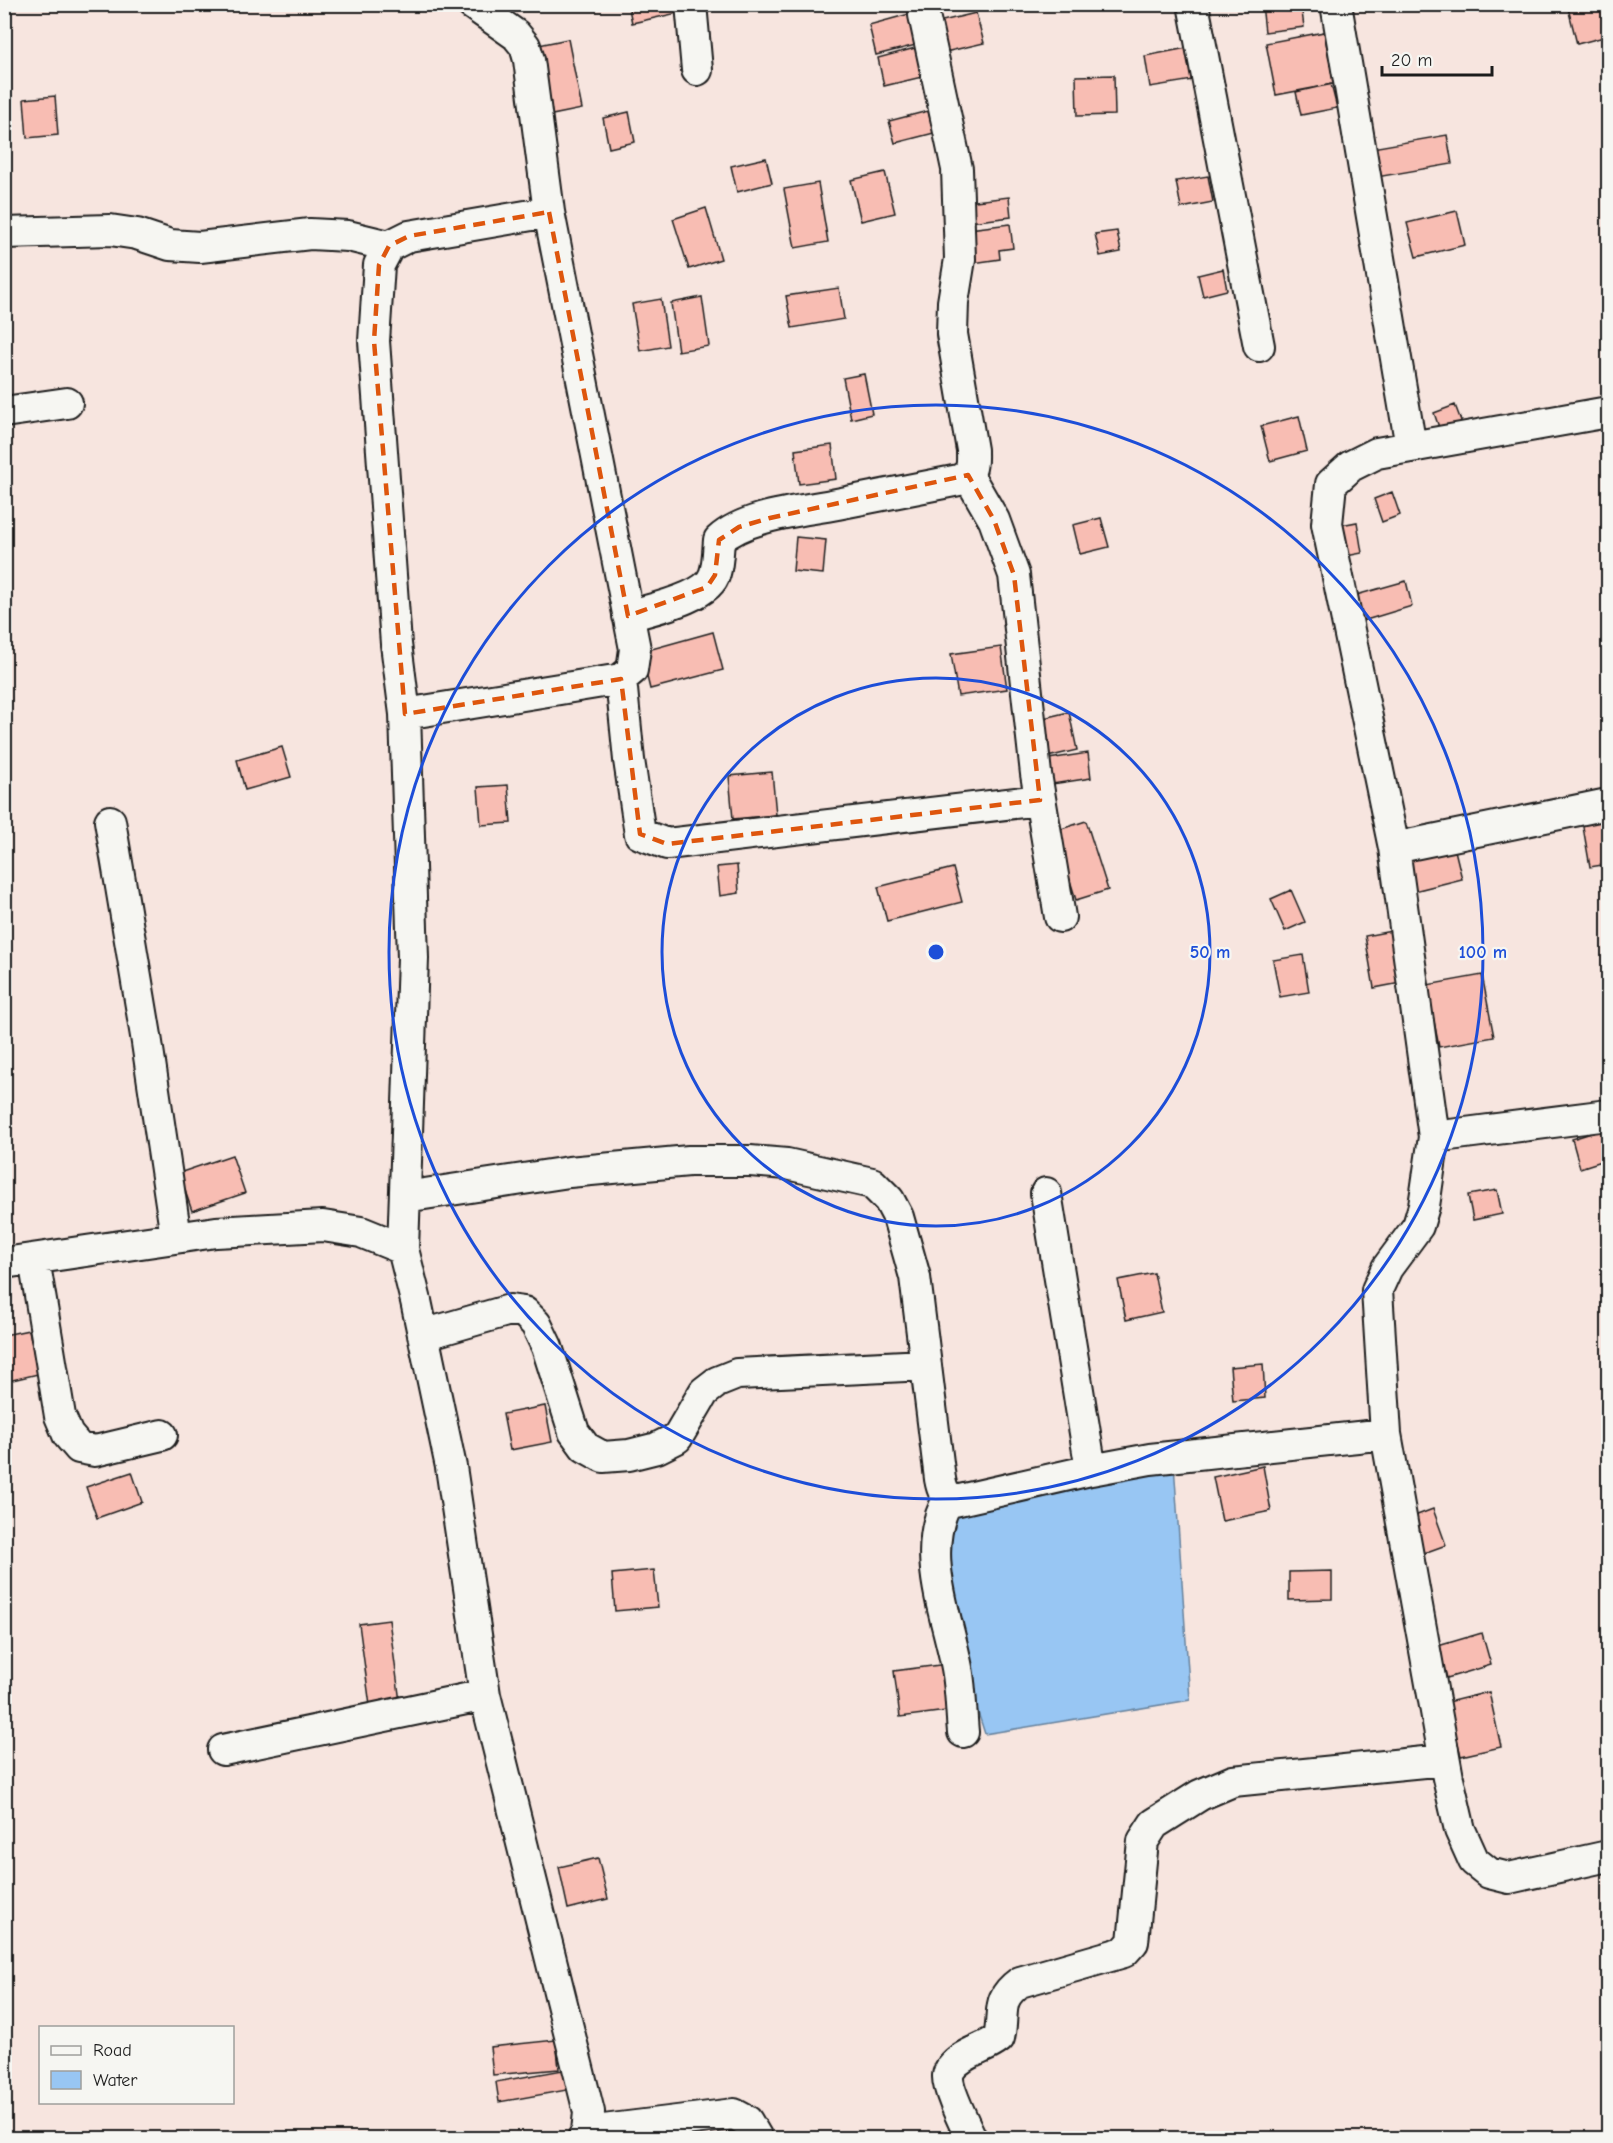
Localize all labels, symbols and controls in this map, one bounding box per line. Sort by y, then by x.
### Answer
scale bar [1382,39,1492,77]
text: 20 m [1391,50,1432,71]
centre of rings [926,942,946,962]
text: 50 m [1190,942,1230,963]
text: 100 m [1459,942,1507,963]
legend [39,2026,234,2104]
text: Road [93,2040,132,2061]
text: Water [93,2070,138,2091]

